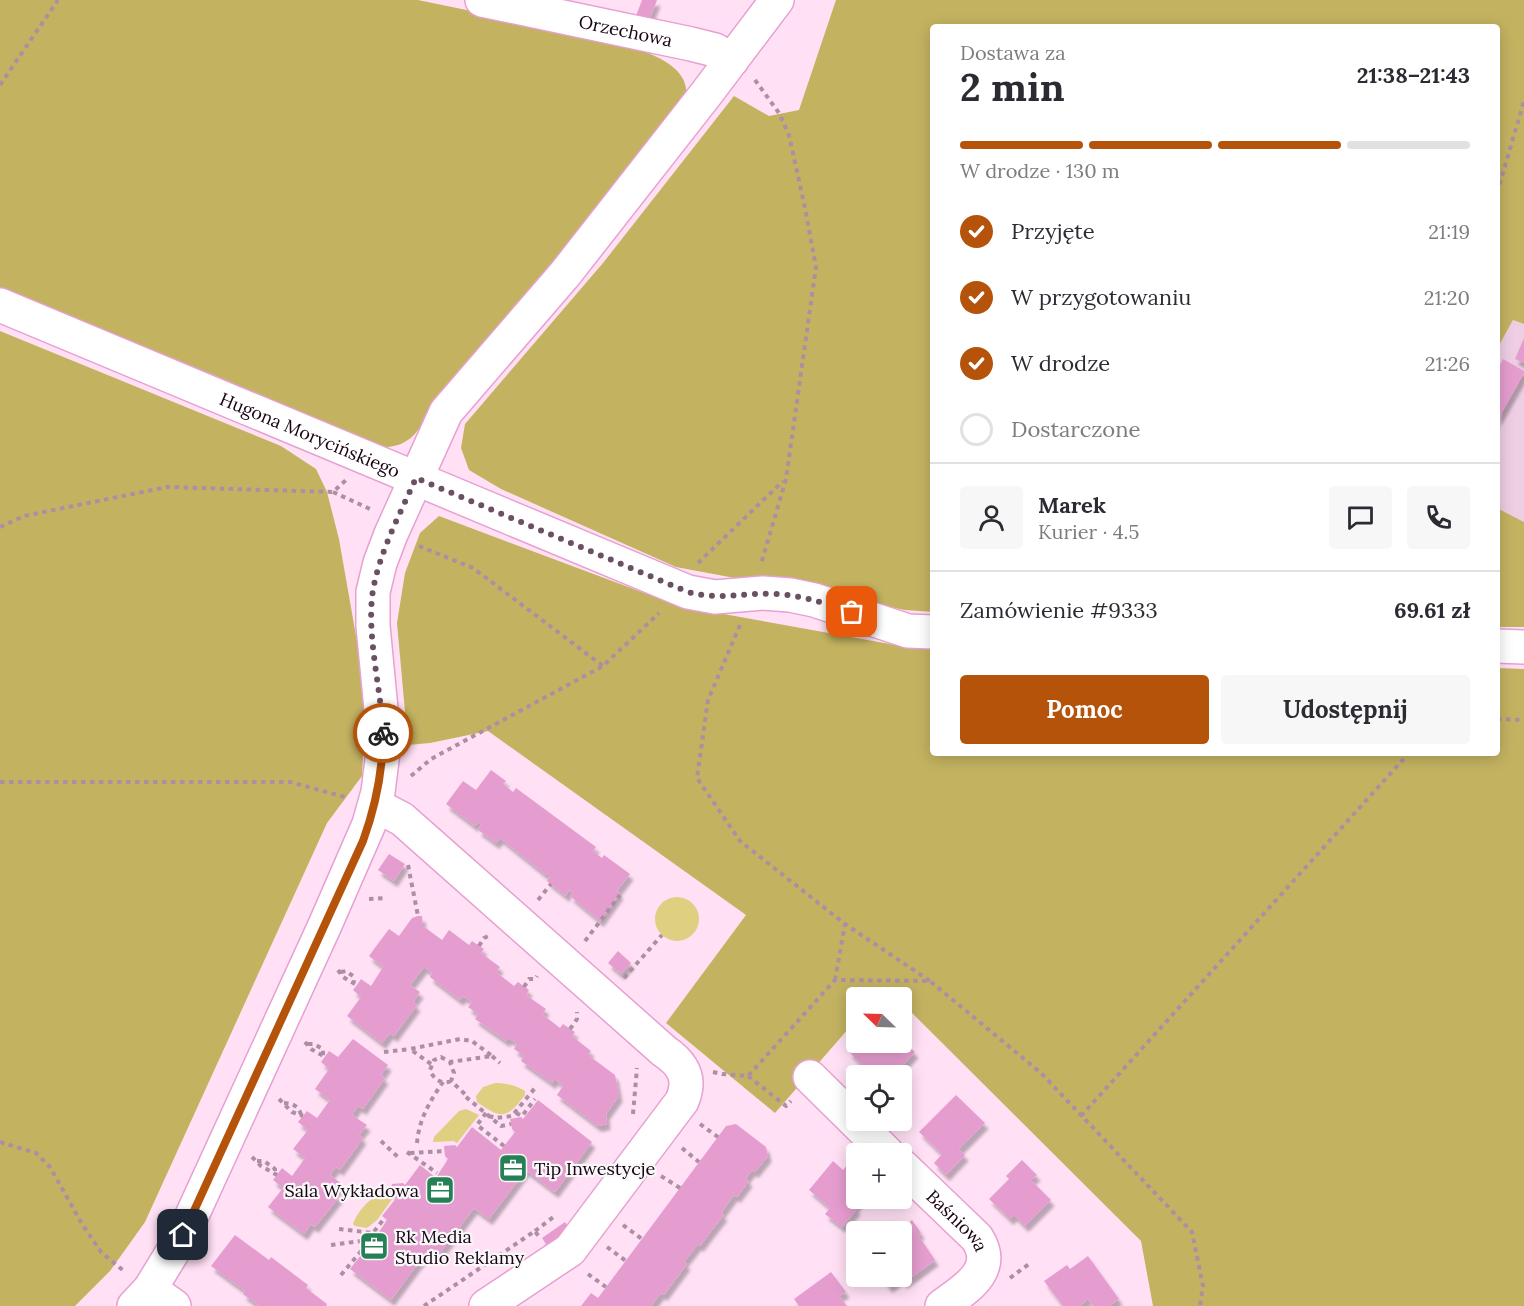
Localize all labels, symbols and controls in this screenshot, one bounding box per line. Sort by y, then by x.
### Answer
street label: Orzechowa [577,9,675,51]
text: Dostawa za [960,40,1066,65]
text: 21:38–21:43 [1357,61,1470,89]
text: 2 min [960,62,1065,112]
text: W drodze · 130 m [960,158,1120,183]
icon: check [960,215,993,248]
text: Przyjęte [1011,217,1095,245]
text: 21:19 [1428,219,1470,244]
icon: check [960,281,993,314]
text: W przygotowaniu [1011,283,1191,311]
text: 21:20 [1424,285,1470,310]
icon: check [960,347,993,380]
text: W drodze [1011,349,1110,377]
text: 21:26 [1425,351,1470,376]
street label: Hugona Morycińskiego [217,387,404,482]
text: Dostarczone [1011,415,1141,443]
button: person [960,486,1023,549]
button: chat [1329,486,1392,549]
button: phone [1407,486,1470,549]
text: Marek [1038,491,1106,519]
text: Kurier · 4.5 [1038,519,1139,544]
pin [826,586,877,637]
icon: bag [835,595,868,628]
text: Zamówienie #9333 [960,596,1158,624]
text: 69.61 zł [1394,596,1470,624]
button: Pomoc [960,675,1209,744]
button: Udostępnij [1221,675,1470,744]
courier [353,703,413,763]
icon: bike [367,717,400,750]
north arrow [846,987,912,1053]
map controls [846,987,912,1287]
button: locate [846,1065,912,1131]
button: + [846,1143,912,1209]
office icon: Tip Inwestycje [497,1152,529,1184]
place label: Tip Inwestycje [534,1157,655,1180]
office icon: Sala Wykładowa [424,1174,456,1206]
place label: Sala Wykładowa [285,1179,419,1202]
street label: Baśniowa [922,1184,994,1254]
pin [157,1209,208,1260]
icon: home [166,1218,199,1251]
button: − [846,1221,912,1287]
place label: Rk Media Studio Reklamy [395,1225,525,1269]
office icon: Rk Media Studio Reklamy [358,1230,390,1262]

